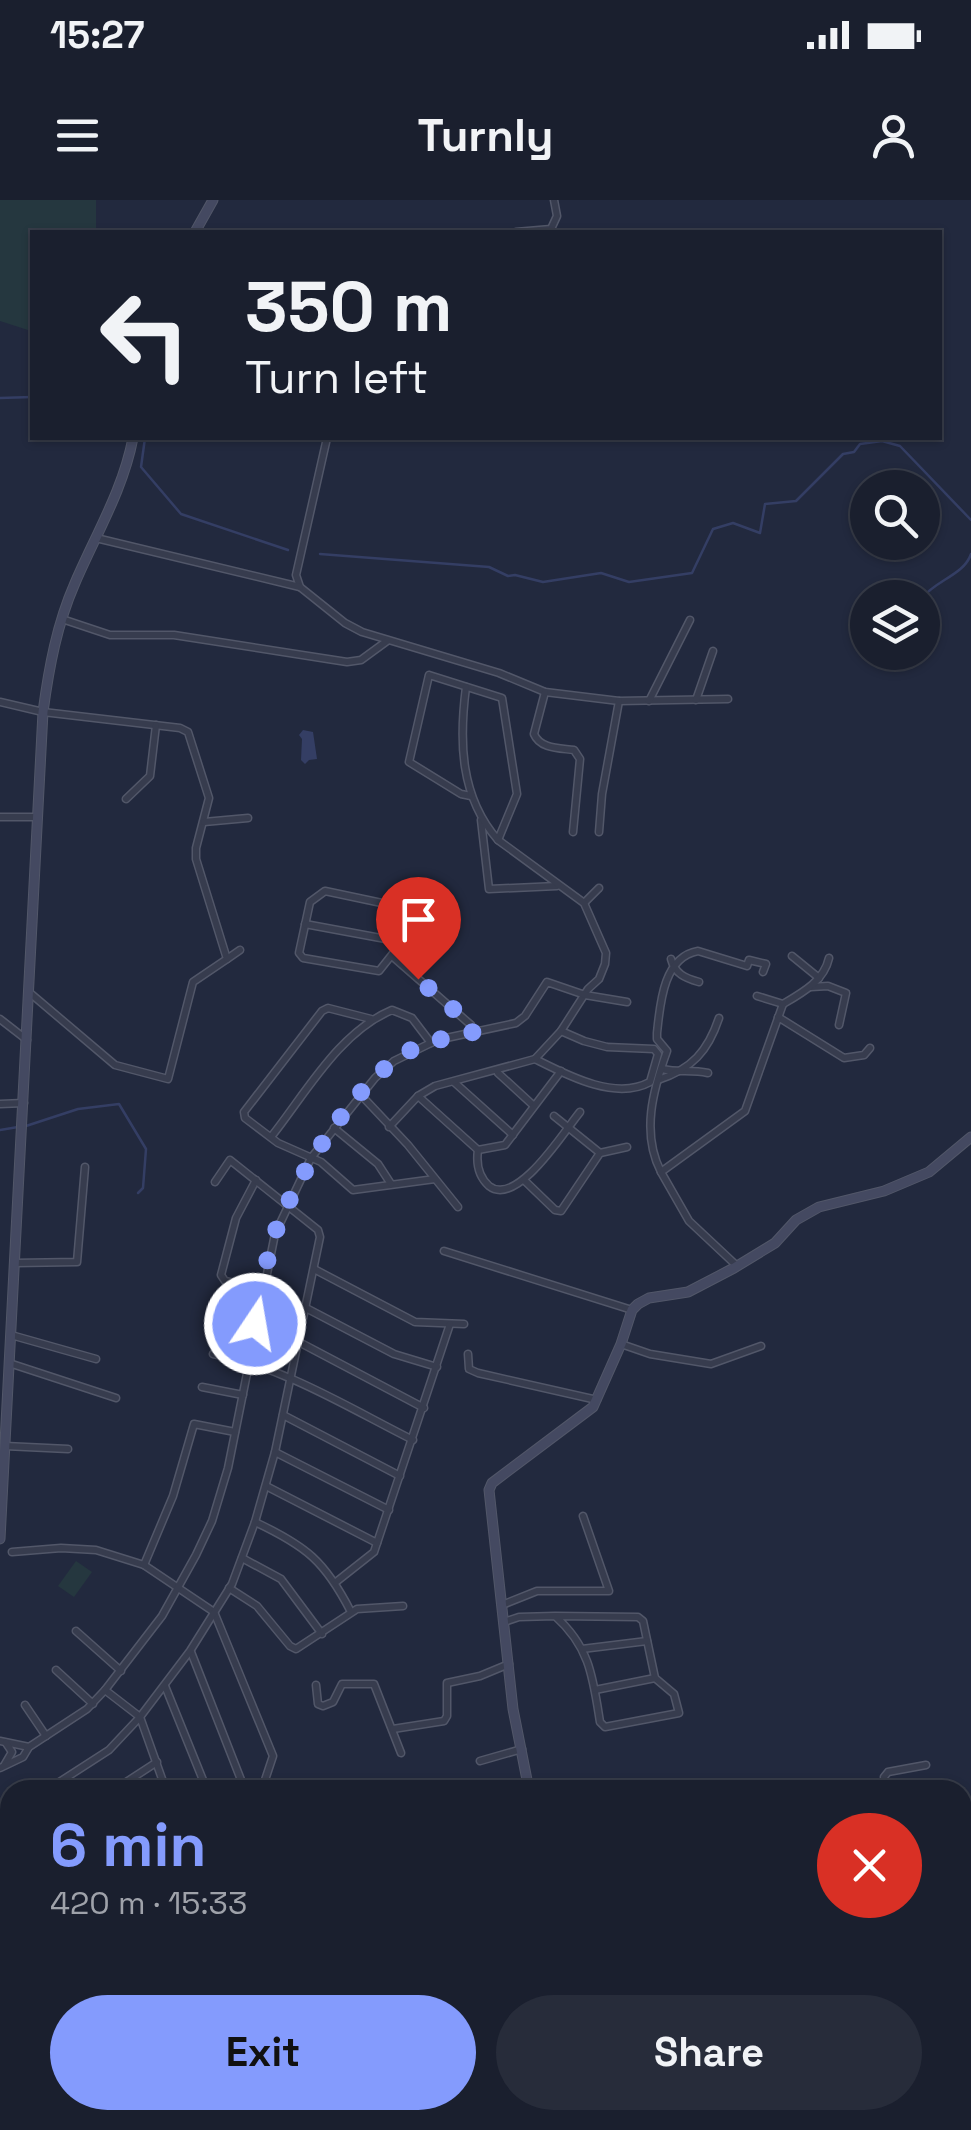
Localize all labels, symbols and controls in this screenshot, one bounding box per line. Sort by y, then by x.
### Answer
text: 15:27 [50,11,145,59]
text: Turnly [417,107,554,164]
icon: menu [50,108,105,163]
icon: person [866,108,921,163]
text: 350 m [245,262,452,351]
icon: left [80,270,210,400]
text: Turn left [245,349,428,406]
map controls [850,470,940,670]
button: search [850,470,940,560]
button: layers [850,580,940,670]
pin [376,877,461,980]
icon: arrive [391,892,446,947]
position arrow [203,1272,307,1376]
text: 6 min [50,1807,206,1884]
button: close [817,1813,922,1918]
text: 420 m · 15:33 [50,1883,247,1923]
button: Exit [50,1995,476,2110]
button: Share [496,1995,922,2110]

